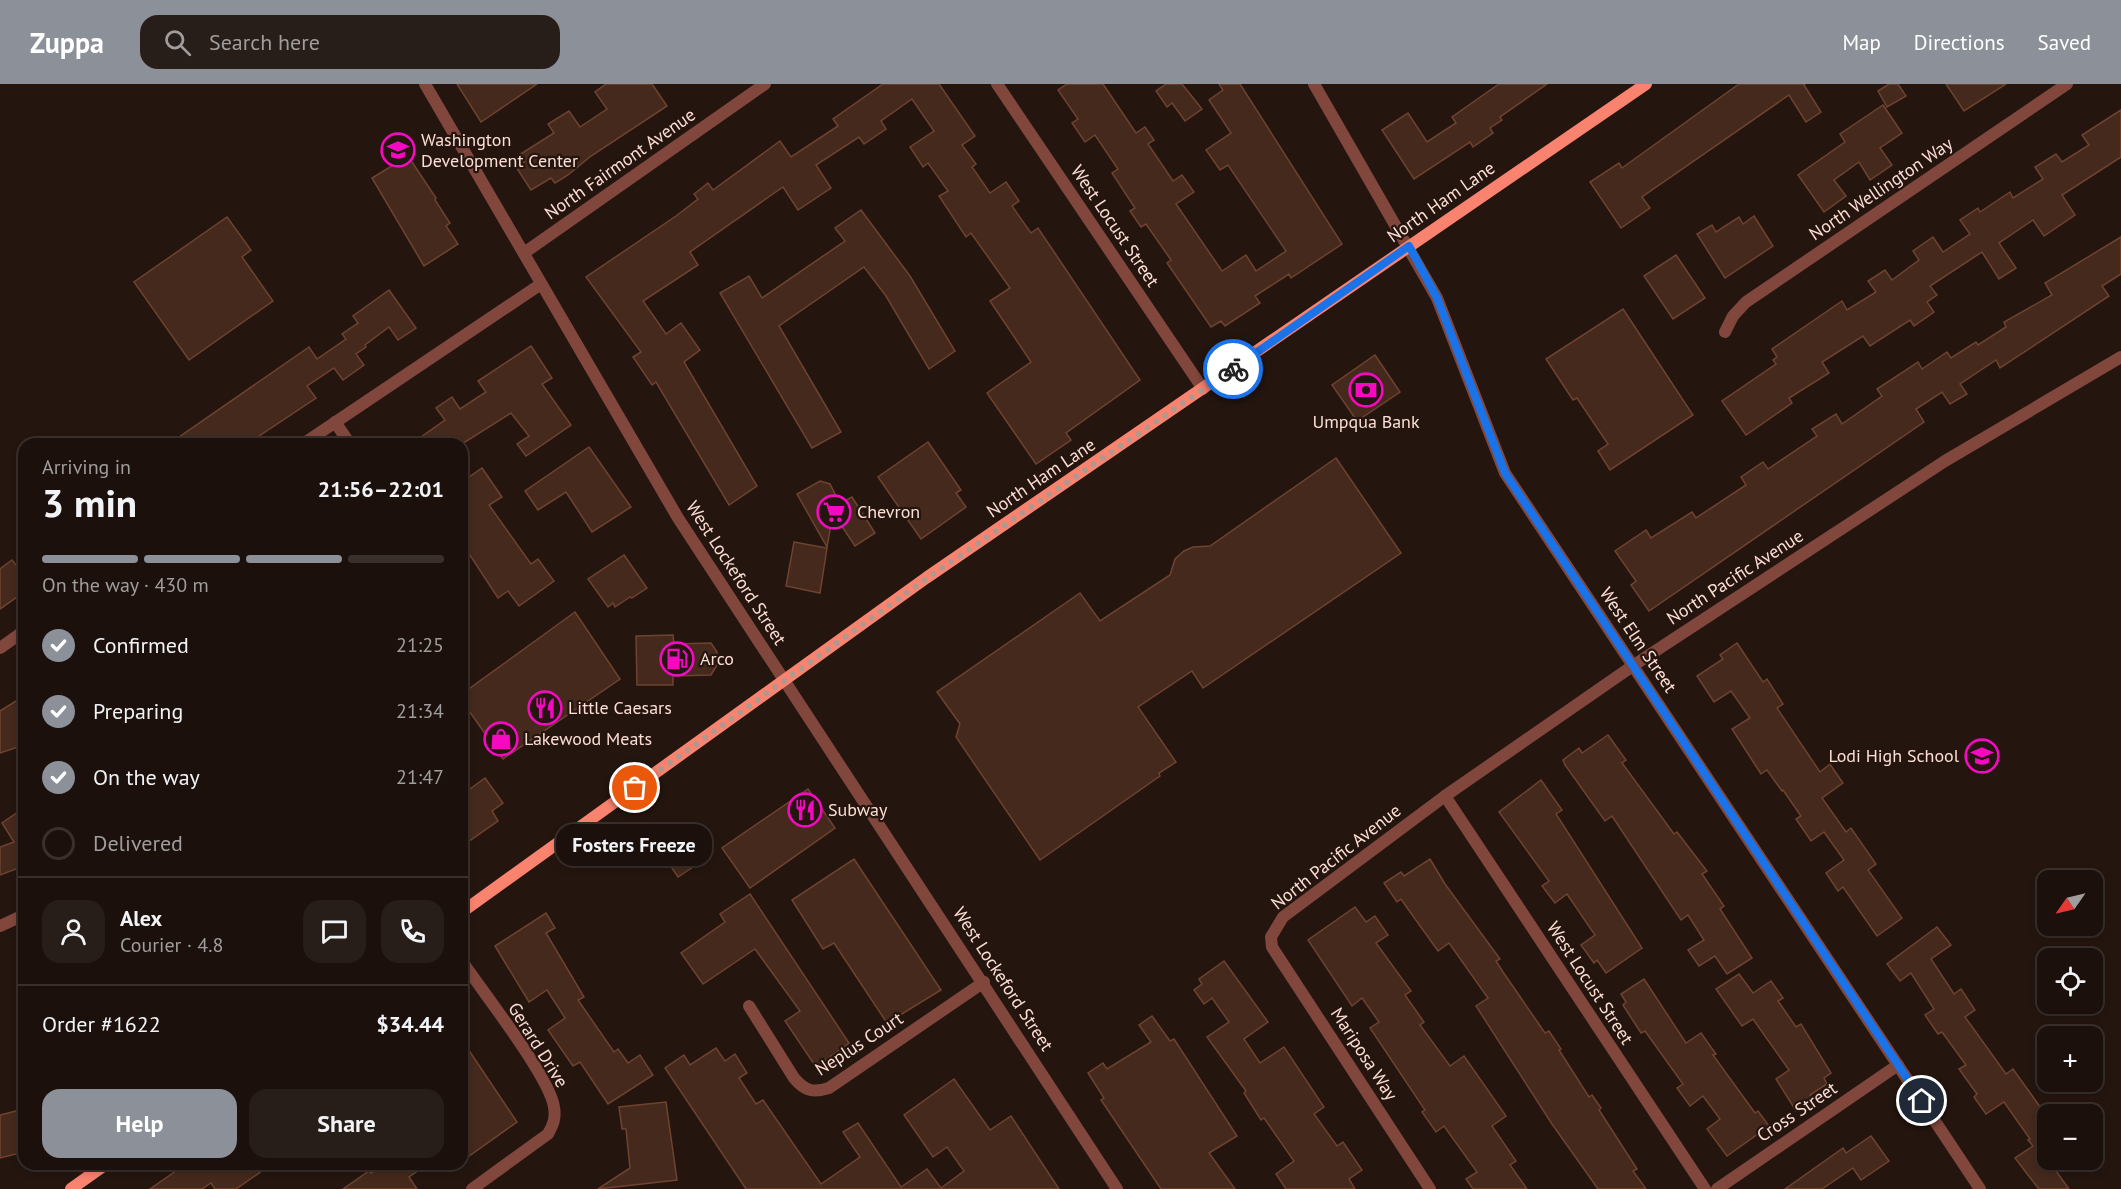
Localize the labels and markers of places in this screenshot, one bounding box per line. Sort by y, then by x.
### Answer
place label: Washington Development Center [421,128,578,172]
school or university icon: Washington Development Center [380,132,416,168]
bank icon: Umpqua Bank [1348,372,1384,408]
place label: Umpqua Bank [1312,410,1420,433]
supermarket icon: Chevron [816,494,852,530]
place label: Chevron [857,500,920,523]
fuel station icon: Arco [659,641,695,677]
place label: Arco [700,647,734,670]
restaurant icon: Little Caesars [527,690,563,726]
place label: Little Caesars [568,696,672,719]
shop icon: Lakewood Meats [483,721,519,757]
place label: Lakewood Meats [524,727,652,750]
school or university icon: Lodi High School [1964,738,2000,774]
place label: Lodi High School [1828,744,1960,767]
pin [609,762,660,813]
restaurant icon: Subway [787,792,823,828]
place label: Subway [828,798,888,821]
callout: Fosters Freeze [557,824,713,866]
pin [1896,1075,1947,1126]

